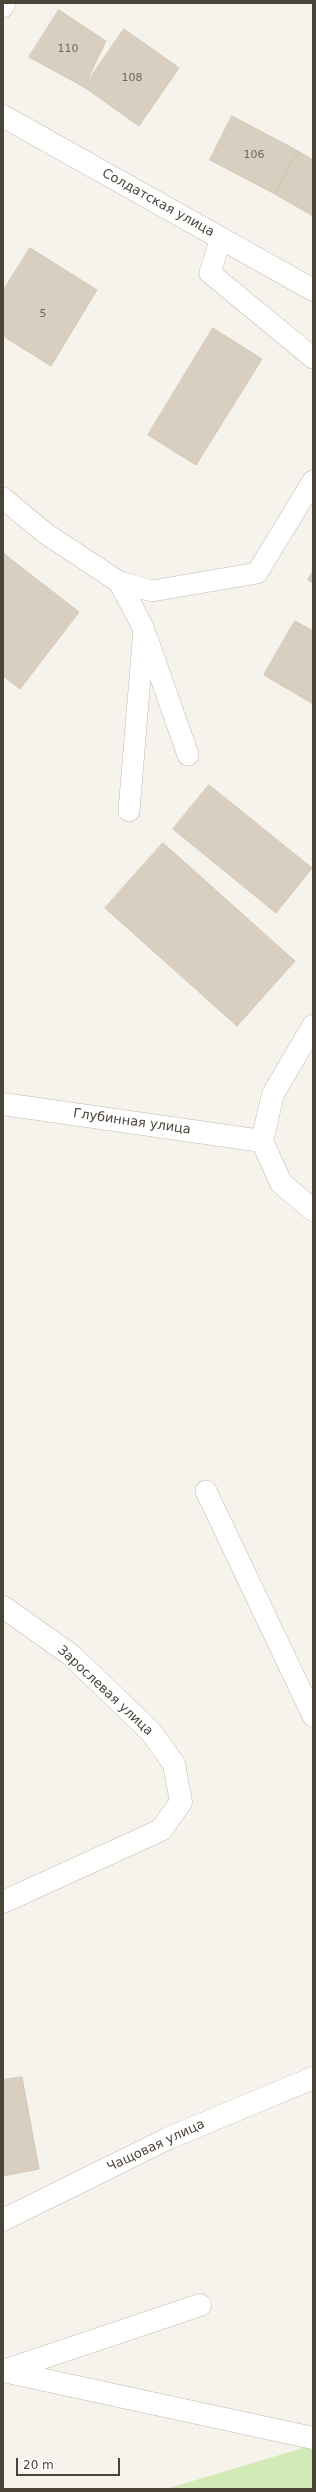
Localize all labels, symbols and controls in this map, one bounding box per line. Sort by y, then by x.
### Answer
house number: 110 [58,42,78,56]
house number: 108 [122,71,142,85]
house number: 106 [244,148,264,162]
street label: Солдатская улица [99,166,217,240]
house number: 5 [40,307,46,321]
street label: Глубинная улица [72,1106,192,1138]
street label: Зарослевая улица [54,1643,156,1739]
street label: Чащовая улица [105,2117,207,2175]
scale bar [18,2450,122,2476]
text: 20 m [23,2458,54,2472]

